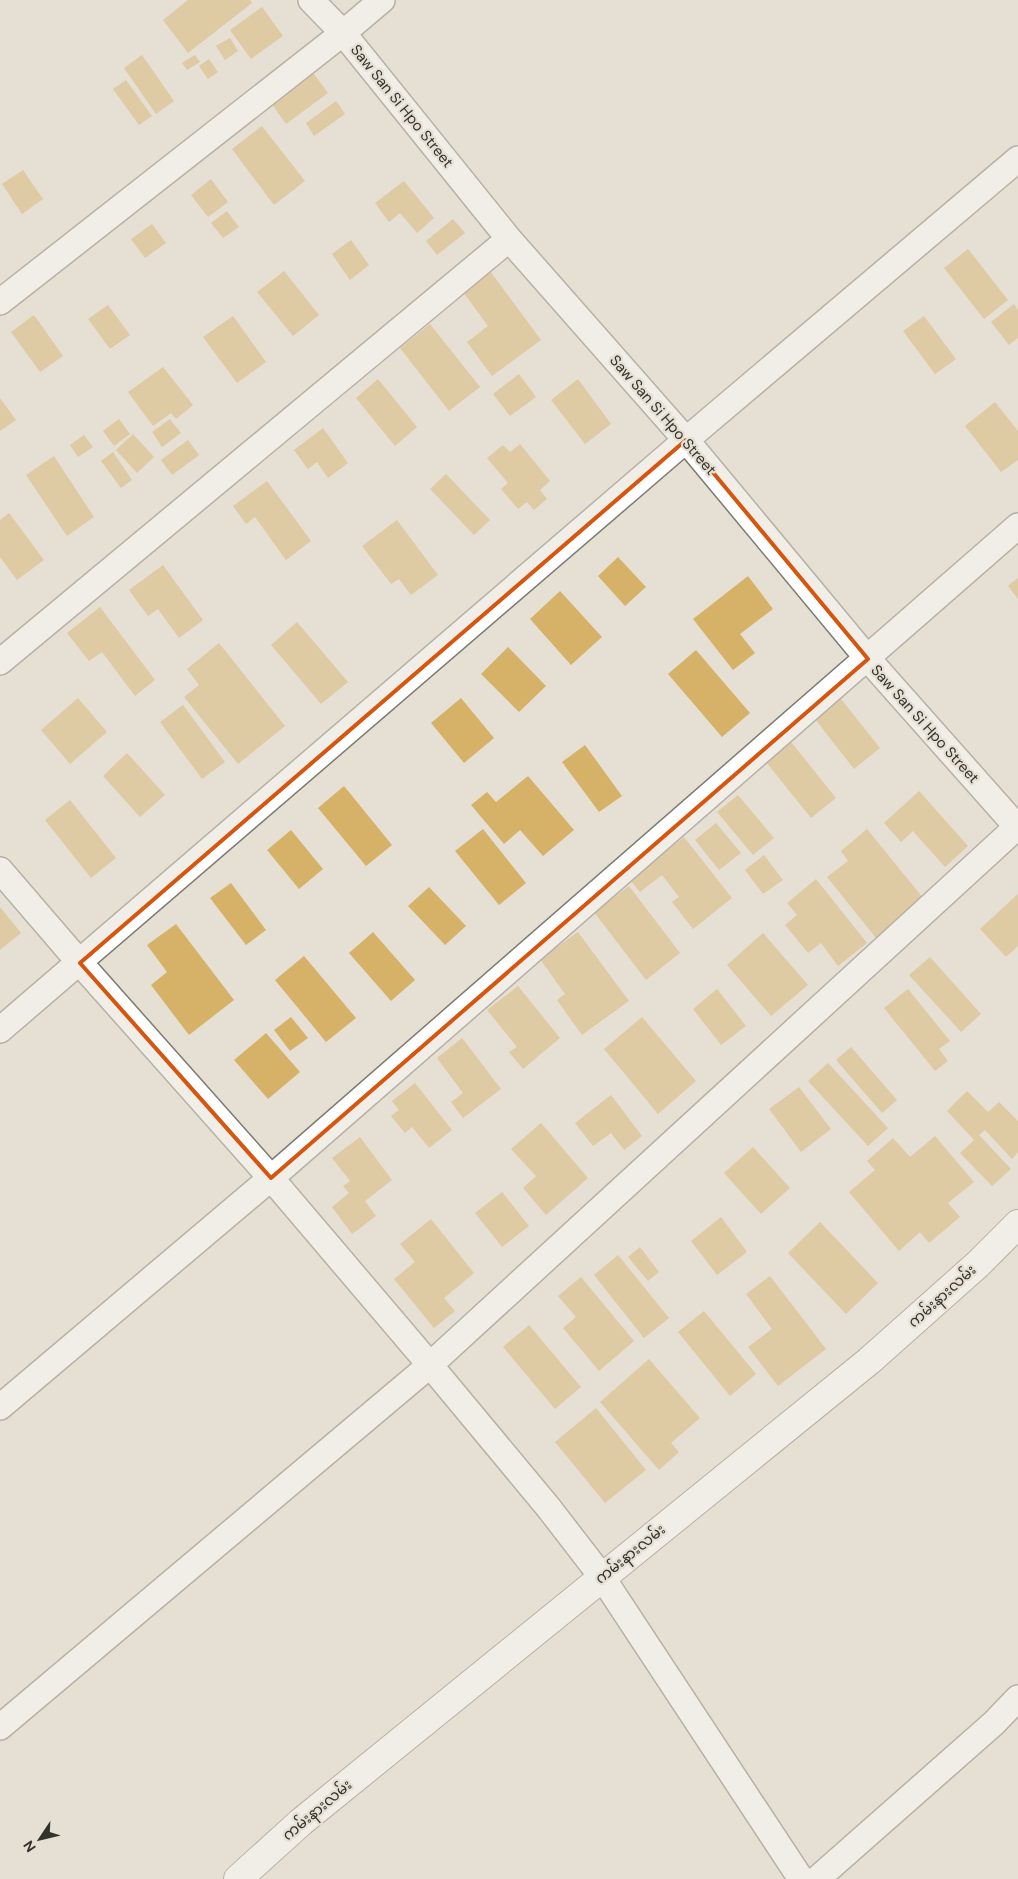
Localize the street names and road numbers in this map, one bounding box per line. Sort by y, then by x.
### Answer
street label: Saw San Si Hpo Street [346,40,458,172]
street label: Saw San Si Hpo Street [605,351,721,479]
street label: Saw San Si Hpo Street [866,660,984,788]
street label: ကမ်းနားလမ်း [904,1260,982,1333]
street label: ကမ်းနားလမ်း [591,1519,671,1590]
street label: ကမ်းနားလမ်း [278,1775,357,1847]

